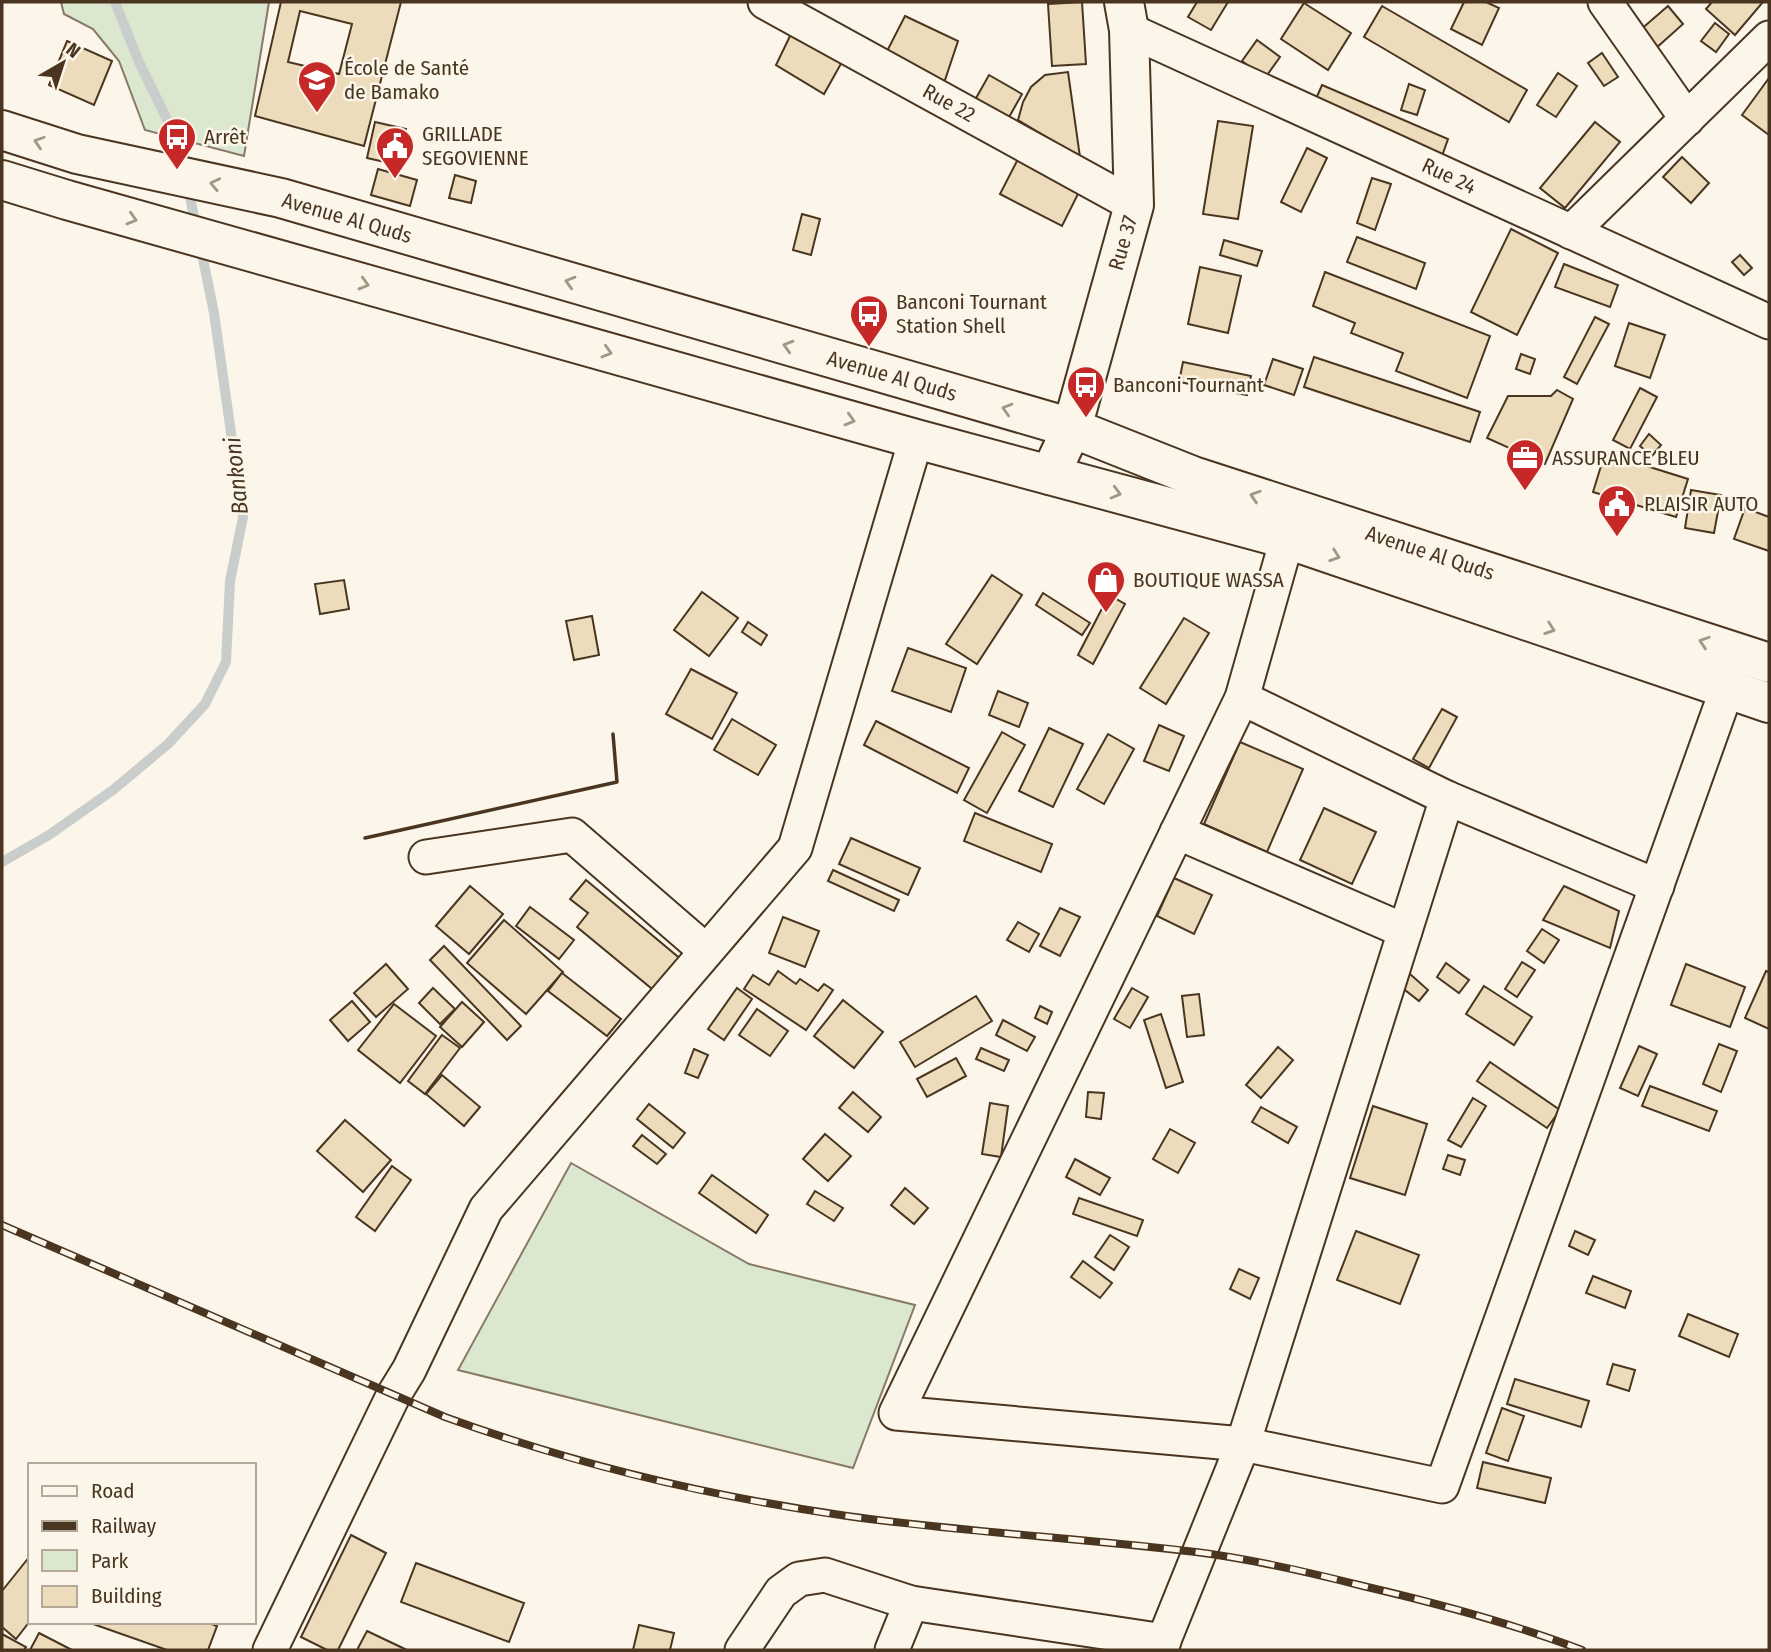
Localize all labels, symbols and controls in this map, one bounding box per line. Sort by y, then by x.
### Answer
north arrow [28,28,98,98]
text: N [62,38,85,63]
place label: École de Santé de Bamako [344,55,469,105]
school or university icon: École de Santé de Bamako [296,59,338,114]
street label: Rue 22 [918,78,980,128]
bus stop icon: Arrêt [156,116,198,171]
place label: GRILLADE SEGOVIENNE [422,121,529,171]
place label: Arrêt [204,124,246,150]
public building icon: GRILLADE SEGOVIENNE [374,125,416,180]
one-way arrow [34,136,46,151]
street label: Rue 24 [1418,152,1480,200]
one-way arrow [209,177,221,192]
street label: Avenue Al Quds [279,187,415,249]
one-way arrow [126,211,138,225]
street label: Rue 37 [1103,213,1143,273]
one-way arrow [358,276,370,291]
one-way arrow [564,276,576,291]
place label: Banconi Tournant Station Shell [896,289,1047,339]
bus stop icon: Banconi Tournant Station Shell [848,293,890,348]
one-way arrow [782,339,794,354]
one-way arrow [601,344,613,359]
street label: Avenue Al Quds [824,345,960,407]
bus stop icon: Banconi Tournant [1065,364,1107,419]
place label: Banconi Tournant [1113,372,1264,398]
one-way arrow [1001,403,1013,417]
one-way arrow [844,412,856,427]
water label: Bankoni [218,436,254,516]
office icon: ASSURANCE BLEU [1504,437,1546,492]
place label: ASSURANCE BLEU [1552,445,1700,471]
public building icon: PLAISIR AUTO [1596,483,1638,538]
one-way arrow [1110,485,1122,499]
one-way arrow [1249,490,1262,504]
place label: PLAISIR AUTO [1644,491,1759,517]
street label: Avenue Al Quds [1362,520,1498,586]
one-way arrow [1328,548,1340,562]
shop icon: BOUTIQUE WASSA [1085,559,1127,614]
place label: BOUTIQUE WASSA [1133,567,1284,593]
one-way arrow [1544,621,1556,635]
one-way arrow [1699,636,1711,650]
legend [28,1463,256,1624]
text: Road [91,1478,135,1504]
text: Railway [91,1513,157,1539]
text: Park [91,1548,129,1574]
text: Building [91,1583,162,1609]

